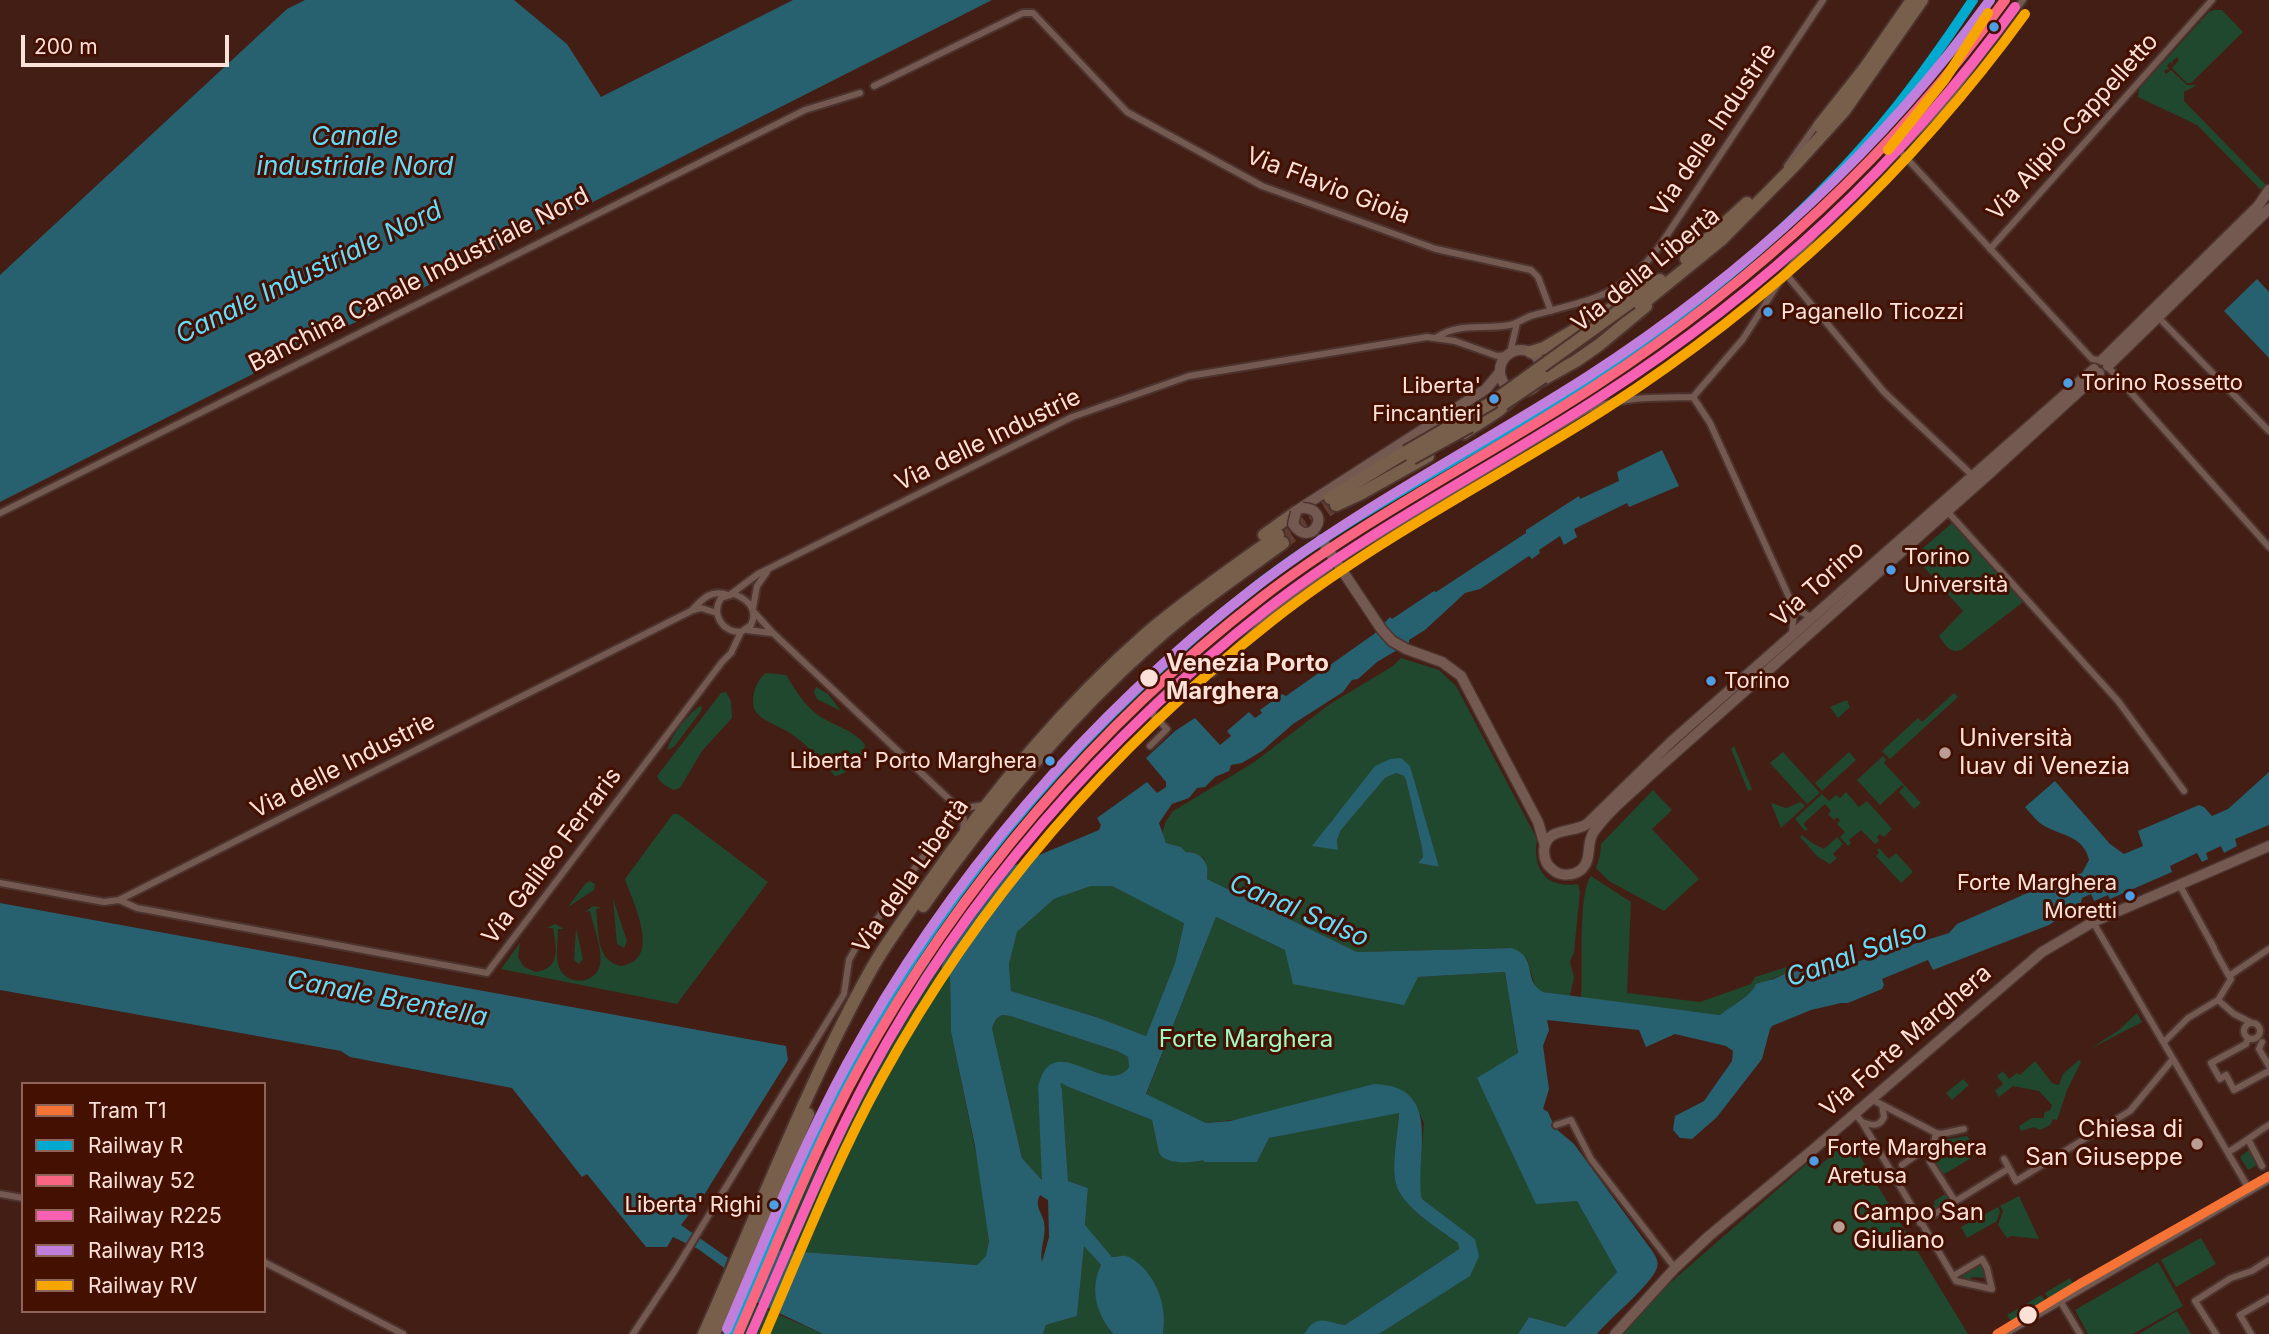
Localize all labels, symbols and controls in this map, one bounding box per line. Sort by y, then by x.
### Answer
unlabelled marker [1987,20,2001,34]
scale bar [24,21,233,65]
street label: Via Alipio Cappelletto [1981,28,2165,226]
text: 200 m [34,34,98,59]
street label: Via delle Industrie [1645,38,1783,222]
water label: Canale industriale Nord [257,121,453,182]
street label: Via Flavio Gioia [1242,141,1414,231]
street label: Banchina Canale Industriale Nord [244,181,594,379]
water label: Canale Industriale Nord [171,195,447,351]
street label: Via della Libertà [1566,202,1726,338]
place label: Paganello Ticozzi [1781,299,1964,325]
marker: Paganello Ticozzi [1761,305,1775,319]
place label: Torino Rossetto [2081,370,2243,396]
place label: Liberta' Fincantieri [1372,373,1481,424]
marker: Torino Rossetto [2061,376,2075,390]
street label: Via delle Industrie [891,383,1085,497]
marker: Liberta' Fincantieri [1487,392,1501,406]
street label: Via Torino [1766,535,1870,633]
place label: Torino Università [1904,544,2008,596]
marker: Torino Università [1884,563,1898,577]
place label: Venezia Porto Marghera [1166,650,1329,706]
marker: Venezia Porto Marghera [1138,667,1160,689]
place label: Torino [1724,668,1790,694]
marker: Torino [1704,674,1718,688]
street label: Via delle Industrie [246,707,440,825]
place label: Università Iuav di Venezia [1959,725,2130,781]
marker: Università Iuav di Venezia [1937,745,1953,761]
place label: Liberta' Porto Marghera [790,748,1037,774]
marker: Liberta' Porto Marghera [1043,754,1057,768]
street label: Via Galileo Ferraris [476,762,628,950]
street label: Via della Libertà [847,793,975,959]
water label: Canal Salso [1225,868,1373,954]
place label: Forte Marghera Moretti [1957,870,2117,922]
marker: Forte Marghera Moretti [2123,889,2137,903]
water label: Canal Salso [1782,914,1932,994]
street label: Via Forte Marghera [1815,959,1997,1123]
water label: Canale Brentella [284,964,490,1034]
park label: Forte Marghera [1159,1026,1333,1054]
legend [21,1082,266,1313]
text: Tram T1 [88,1098,166,1123]
place label: Chiesa di San Giuseppe [2025,1116,2183,1172]
text: Railway R [88,1133,183,1158]
place label: Forte Marghera Aretusa [1827,1135,1987,1186]
marker: Chiesa di San Giuseppe [2189,1136,2205,1152]
marker: Forte Marghera Aretusa [1807,1154,1821,1168]
text: Railway 52 [88,1168,195,1193]
place label: Liberta' Righi [625,1192,761,1218]
marker: Liberta' Righi [767,1198,781,1212]
place label: Campo San Giuliano [1853,1199,1984,1255]
text: Railway R225 [88,1203,222,1228]
marker: Campo San Giuliano [1831,1219,1847,1235]
text: Railway R13 [88,1238,205,1263]
text: Railway RV [88,1273,197,1298]
unlabelled marker [2017,1304,2039,1326]

